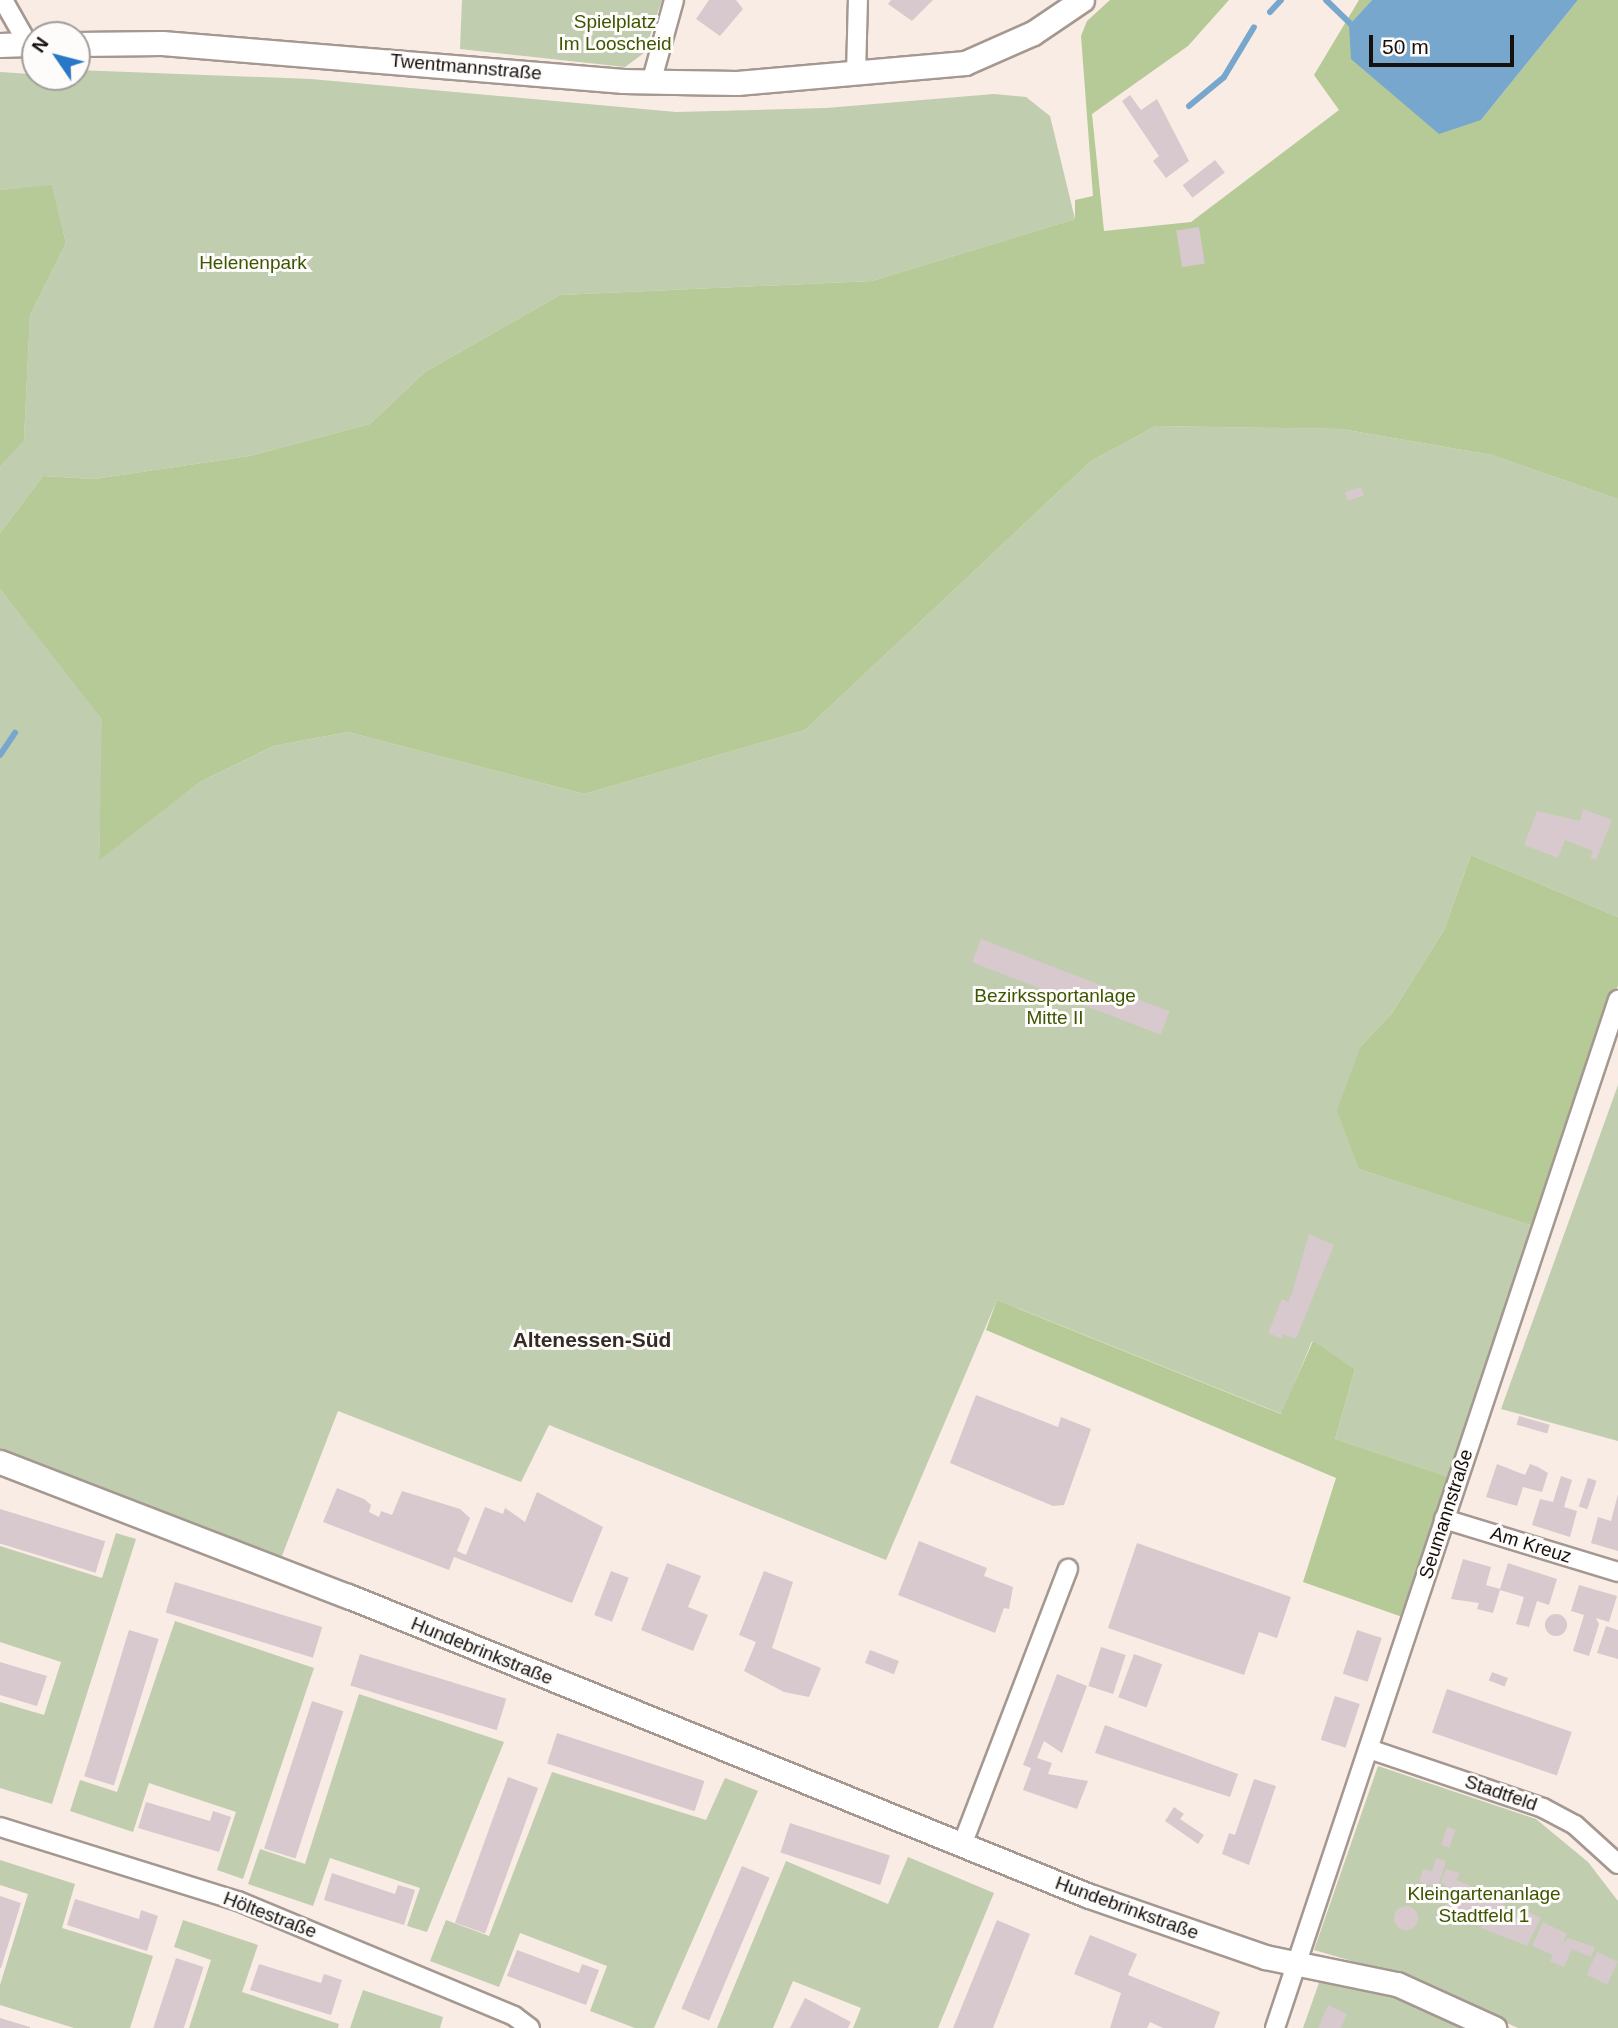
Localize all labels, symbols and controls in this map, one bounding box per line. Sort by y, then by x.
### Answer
park label: Spielplatz Im Looscheid [558,11,672,55]
north arrow [21,21,91,91]
scale bar [1373,21,1518,65]
text: N [27,33,53,56]
text: 50 m [1382,35,1429,58]
street label: Twentmannstraße [389,49,543,85]
park label: Helenenpark [199,252,307,274]
park label: Bezirkssportanlage Mitte II [974,985,1136,1029]
district label: Altenessen-Süd [513,1327,671,1353]
street label: Seumannstraße [1414,1446,1478,1582]
street label: Am Kreuz [1488,1522,1574,1568]
street label: Hundebrinkstraße [408,1612,556,1690]
street label: Stadtfeld [1462,1770,1540,1816]
street label: Hundebrinkstraße [1052,1871,1202,1945]
park label: Kleingartenanlage Stadtfeld 1 [1407,1883,1561,1927]
street label: Höltestraße [220,1887,320,1943]

